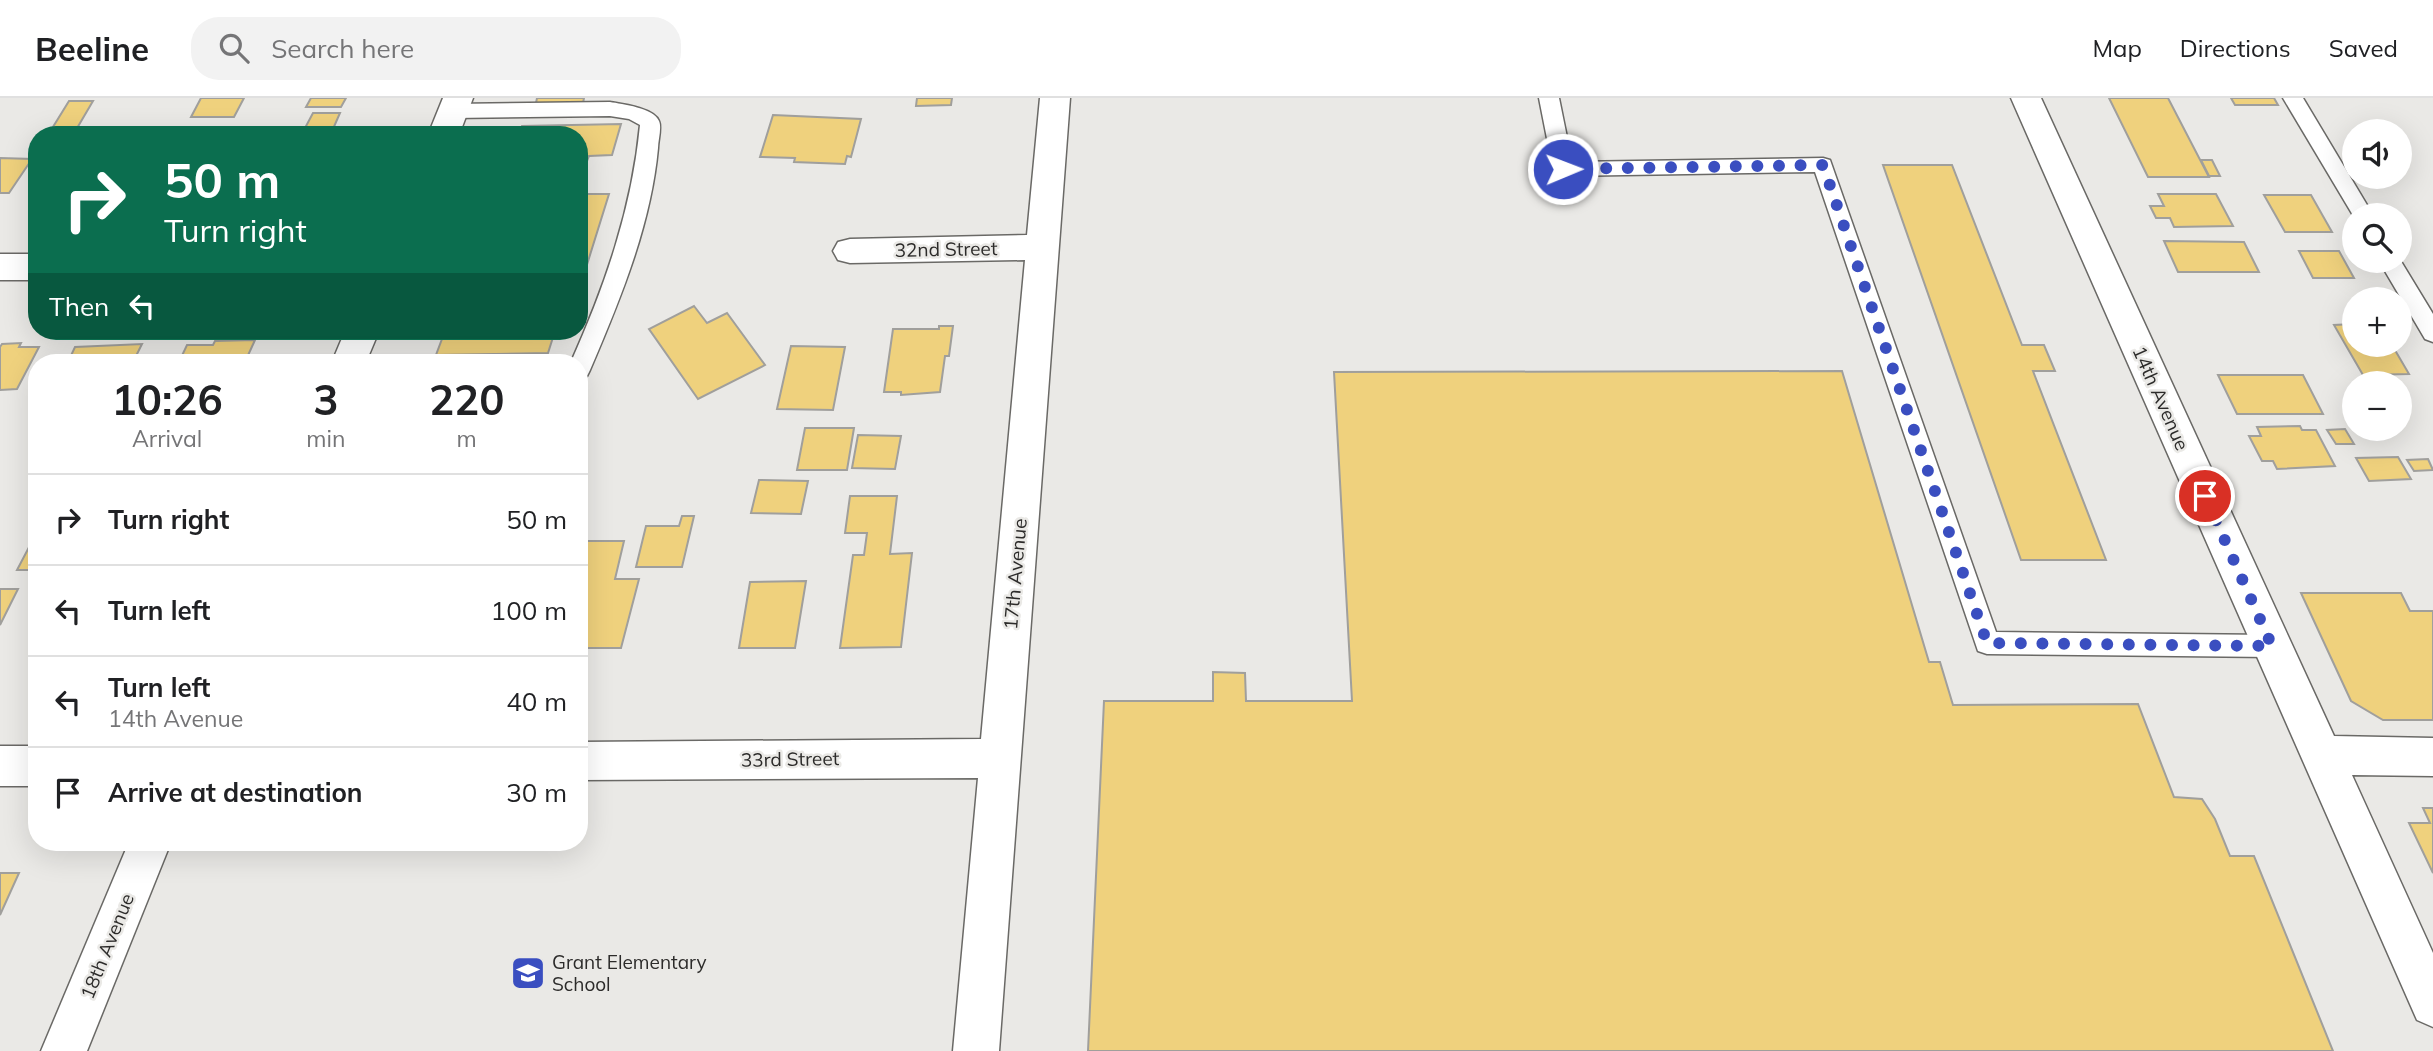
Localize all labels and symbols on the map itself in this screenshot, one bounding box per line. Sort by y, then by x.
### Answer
position arrow [1526,132,1600,206]
street label: 32nd Street [894,236,998,262]
street label: 14th Avenue [2127,342,2195,454]
pin [2175,466,2235,526]
street label: 17th Avenue [998,517,1032,631]
street label: 33rd Street [741,746,840,772]
street label: 18th Avenue [75,890,139,1002]
place label: Grant Elementary School [552,950,707,996]
school or university icon: Grant Elementary School [509,954,547,992]

